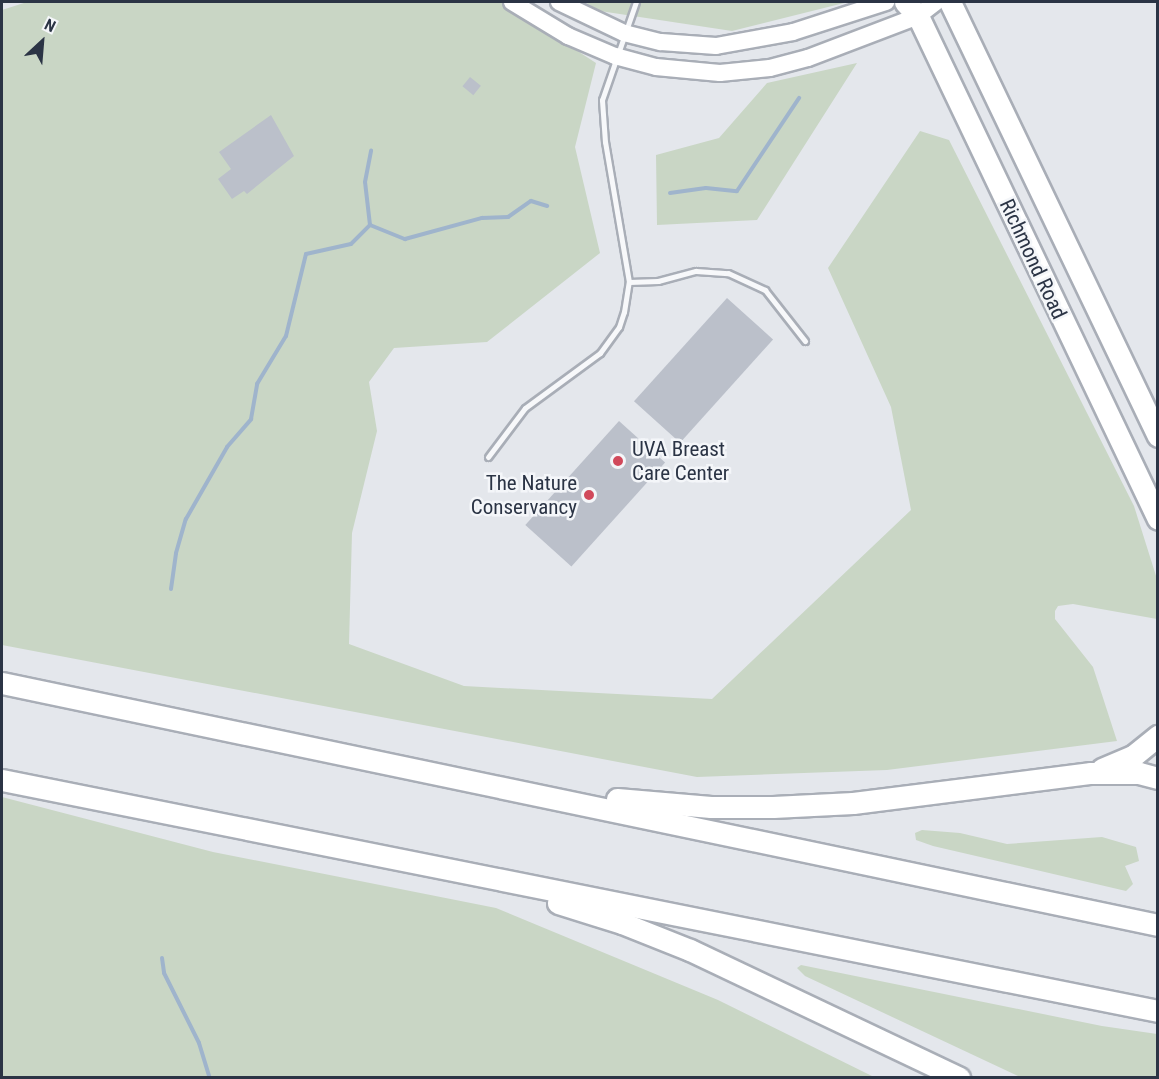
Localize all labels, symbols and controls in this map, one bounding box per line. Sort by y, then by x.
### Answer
north arrow [12,12,72,72]
text: N [42,15,59,36]
street label: Richmond Road [994,195,1072,323]
place label: UVA Breast Care Center [632,436,729,486]
marker: UVA Breast Care Center [609,452,627,470]
place label: The Nature Conservancy [471,470,577,520]
marker: The Nature Conservancy [582,488,596,502]

